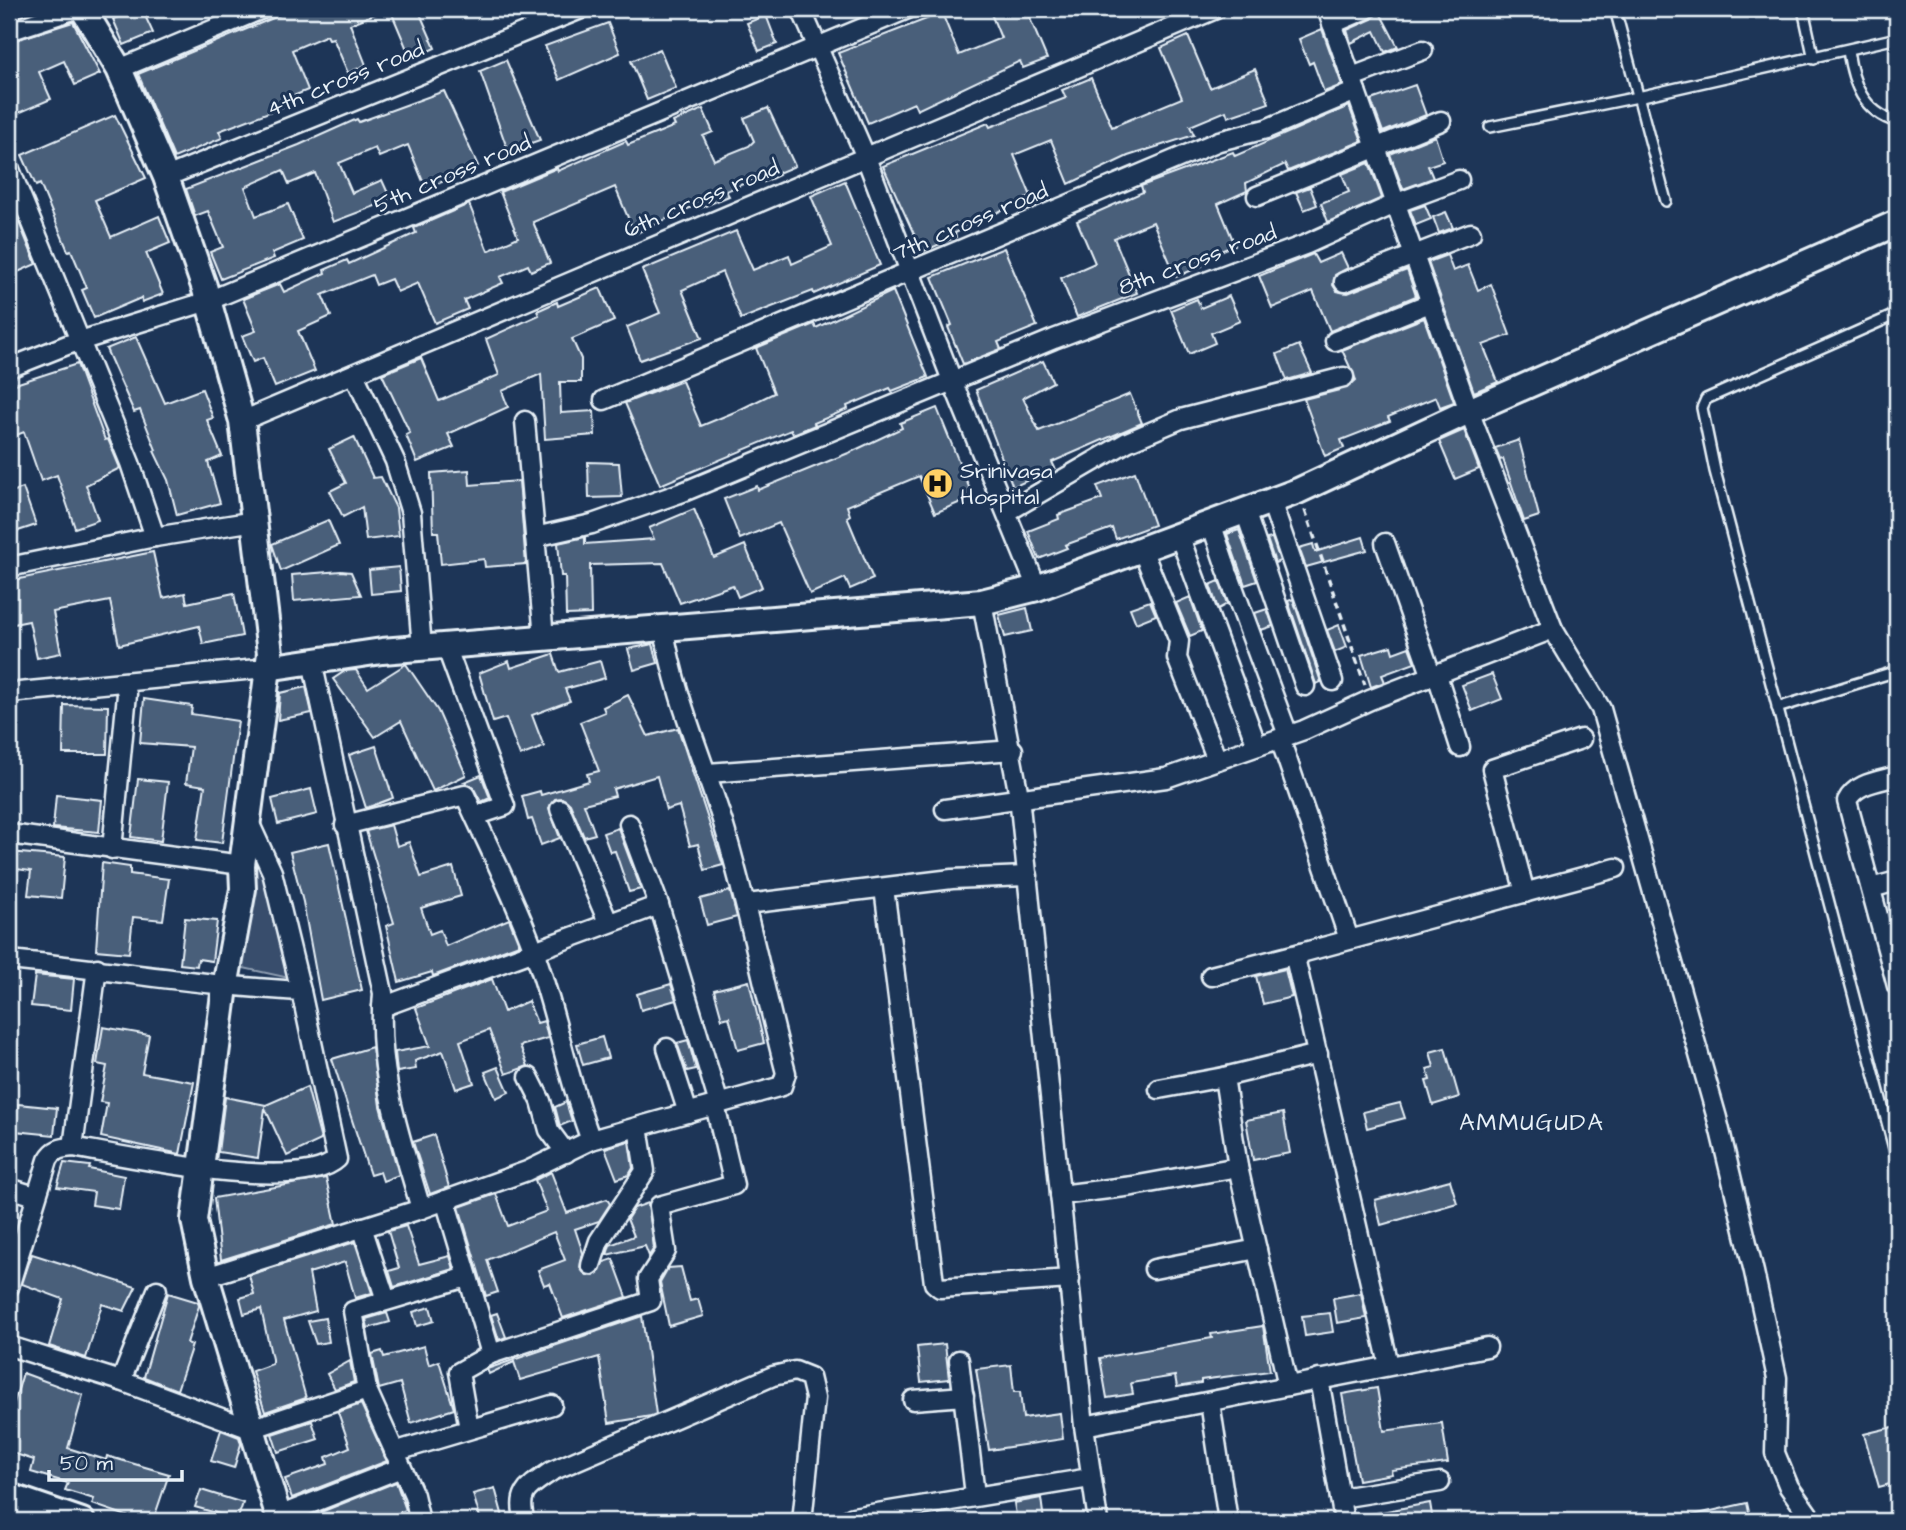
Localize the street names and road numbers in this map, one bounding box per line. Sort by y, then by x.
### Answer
street label: 4th cross road [262,33,429,125]
street label: 5th cross road [369,126,536,221]
street label: 6th cross road [619,152,784,246]
street label: 7th cross road [888,175,1053,269]
street label: 8th cross road [1114,216,1281,303]

